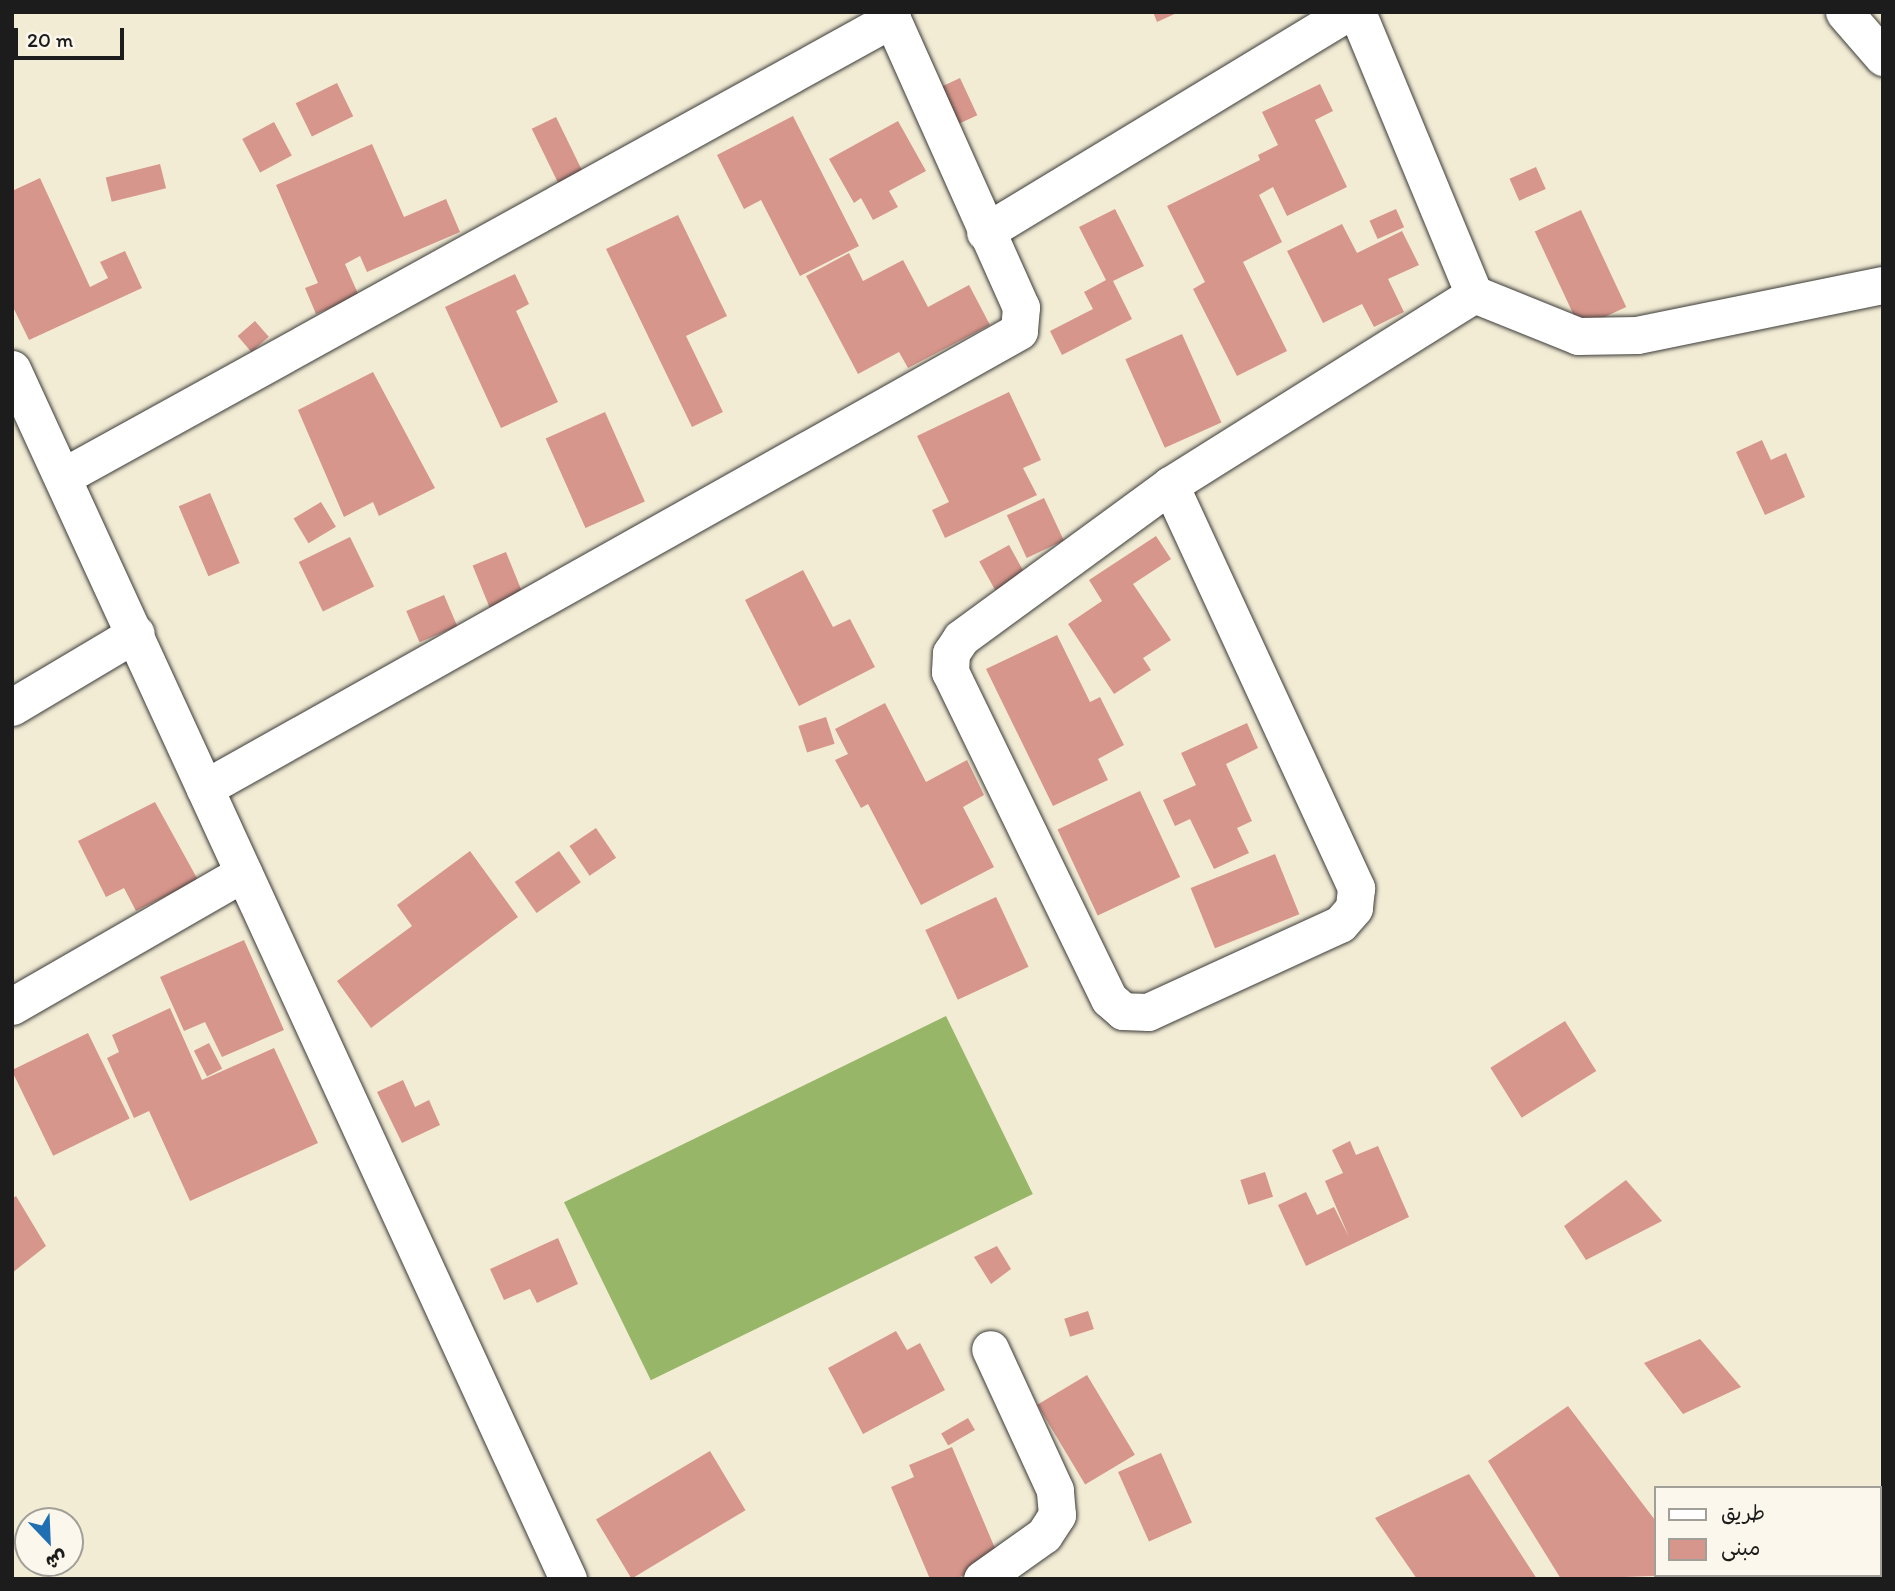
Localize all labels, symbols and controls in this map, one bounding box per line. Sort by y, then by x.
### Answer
scale bar [18,14,128,58]
text: 20 m [27,27,73,52]
legend [1654,1486,1881,1577]
text: طريق [1721,1500,1765,1525]
north arrow [14,1507,84,1577]
text: مبنى [1721,1535,1760,1560]
text: ش [43,1545,71,1575]

